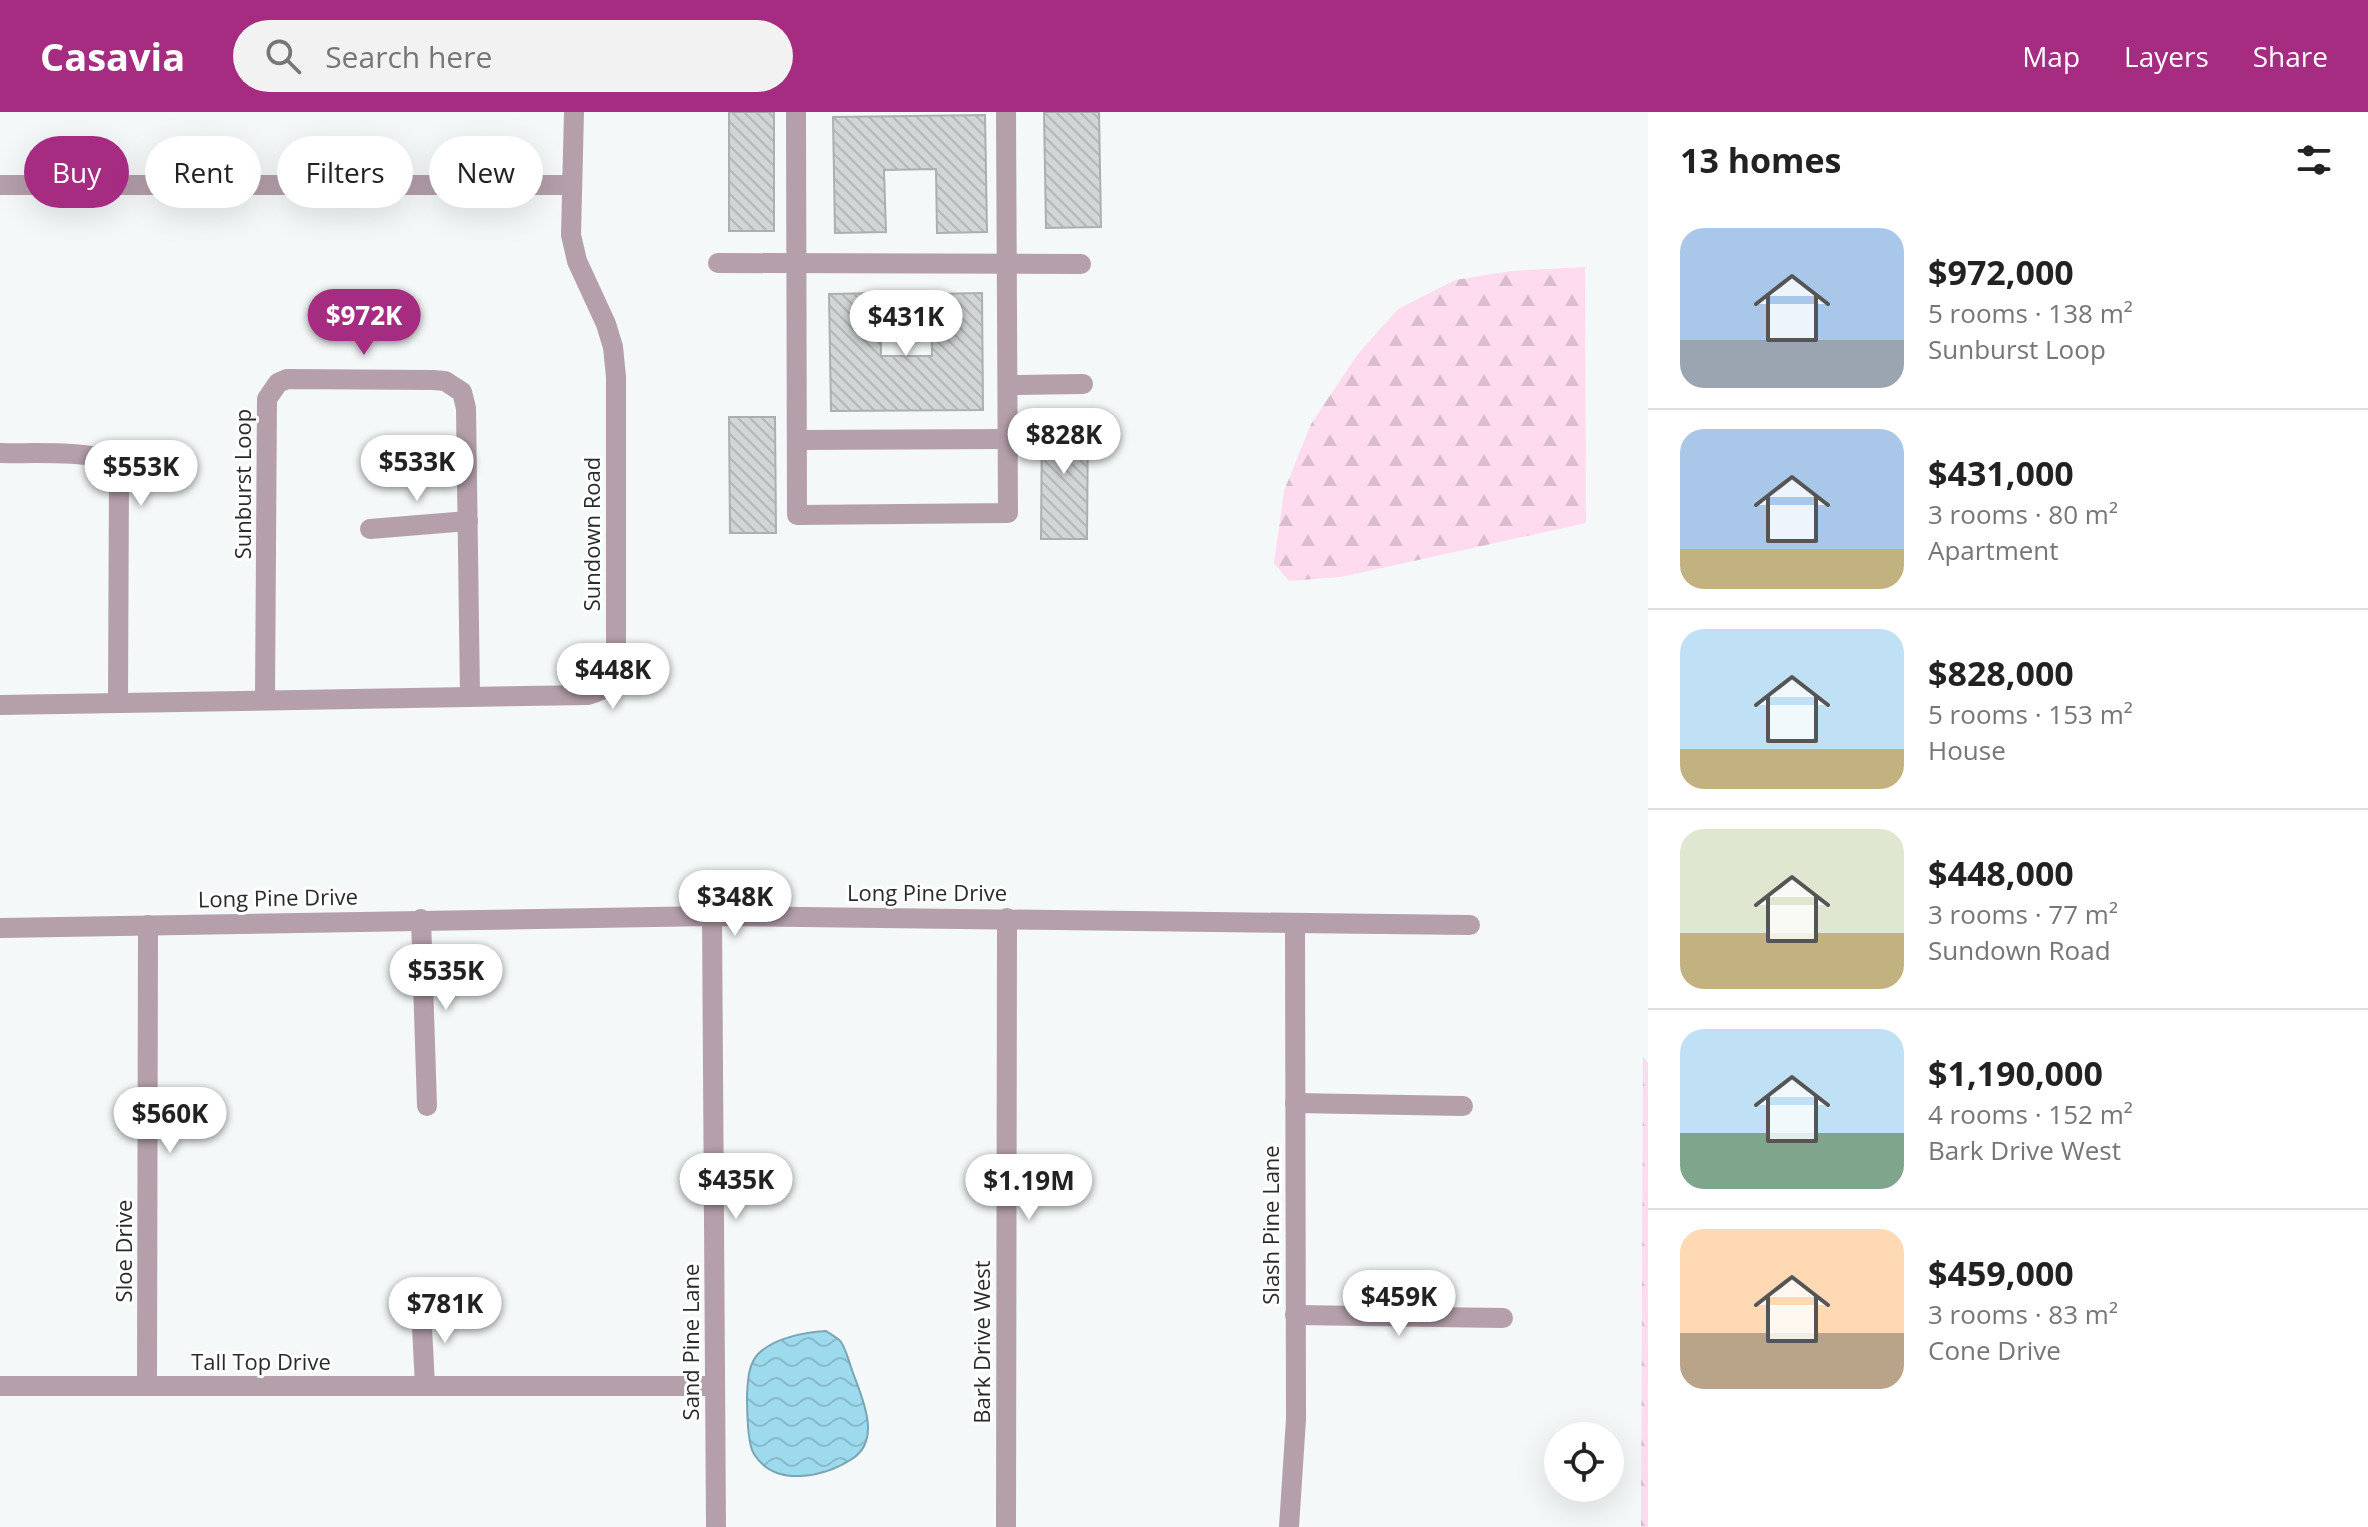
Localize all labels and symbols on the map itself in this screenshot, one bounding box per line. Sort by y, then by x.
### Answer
pin: $972K [308,289,420,357]
pin: $431K [850,290,962,358]
pin: $828K [1008,408,1120,476]
street label: Sunburst Loop [227,409,257,559]
pin: $533K [361,435,473,503]
pin: $553K [85,440,197,508]
street label: Sundown Road [576,457,606,611]
pin: $448K [557,643,669,711]
pin: $348K [679,870,791,938]
street label: Long Pine Drive [847,877,1007,907]
street label: Long Pine Drive [198,881,358,913]
pin: $535K [390,944,502,1012]
pin: $560K [114,1087,226,1155]
street label: Slash Pine Lane [1255,1145,1285,1305]
pin: $435K [680,1153,792,1221]
pin: $1.19M [964,1154,1094,1222]
street label: Sloe Drive [108,1200,138,1302]
street label: Bark Drive West [966,1260,996,1424]
street label: Sand Pine Lane [675,1264,705,1420]
pin: $459K [1343,1270,1455,1338]
pin: $781K [389,1277,501,1345]
street label: Tall Top Drive [191,1346,331,1376]

